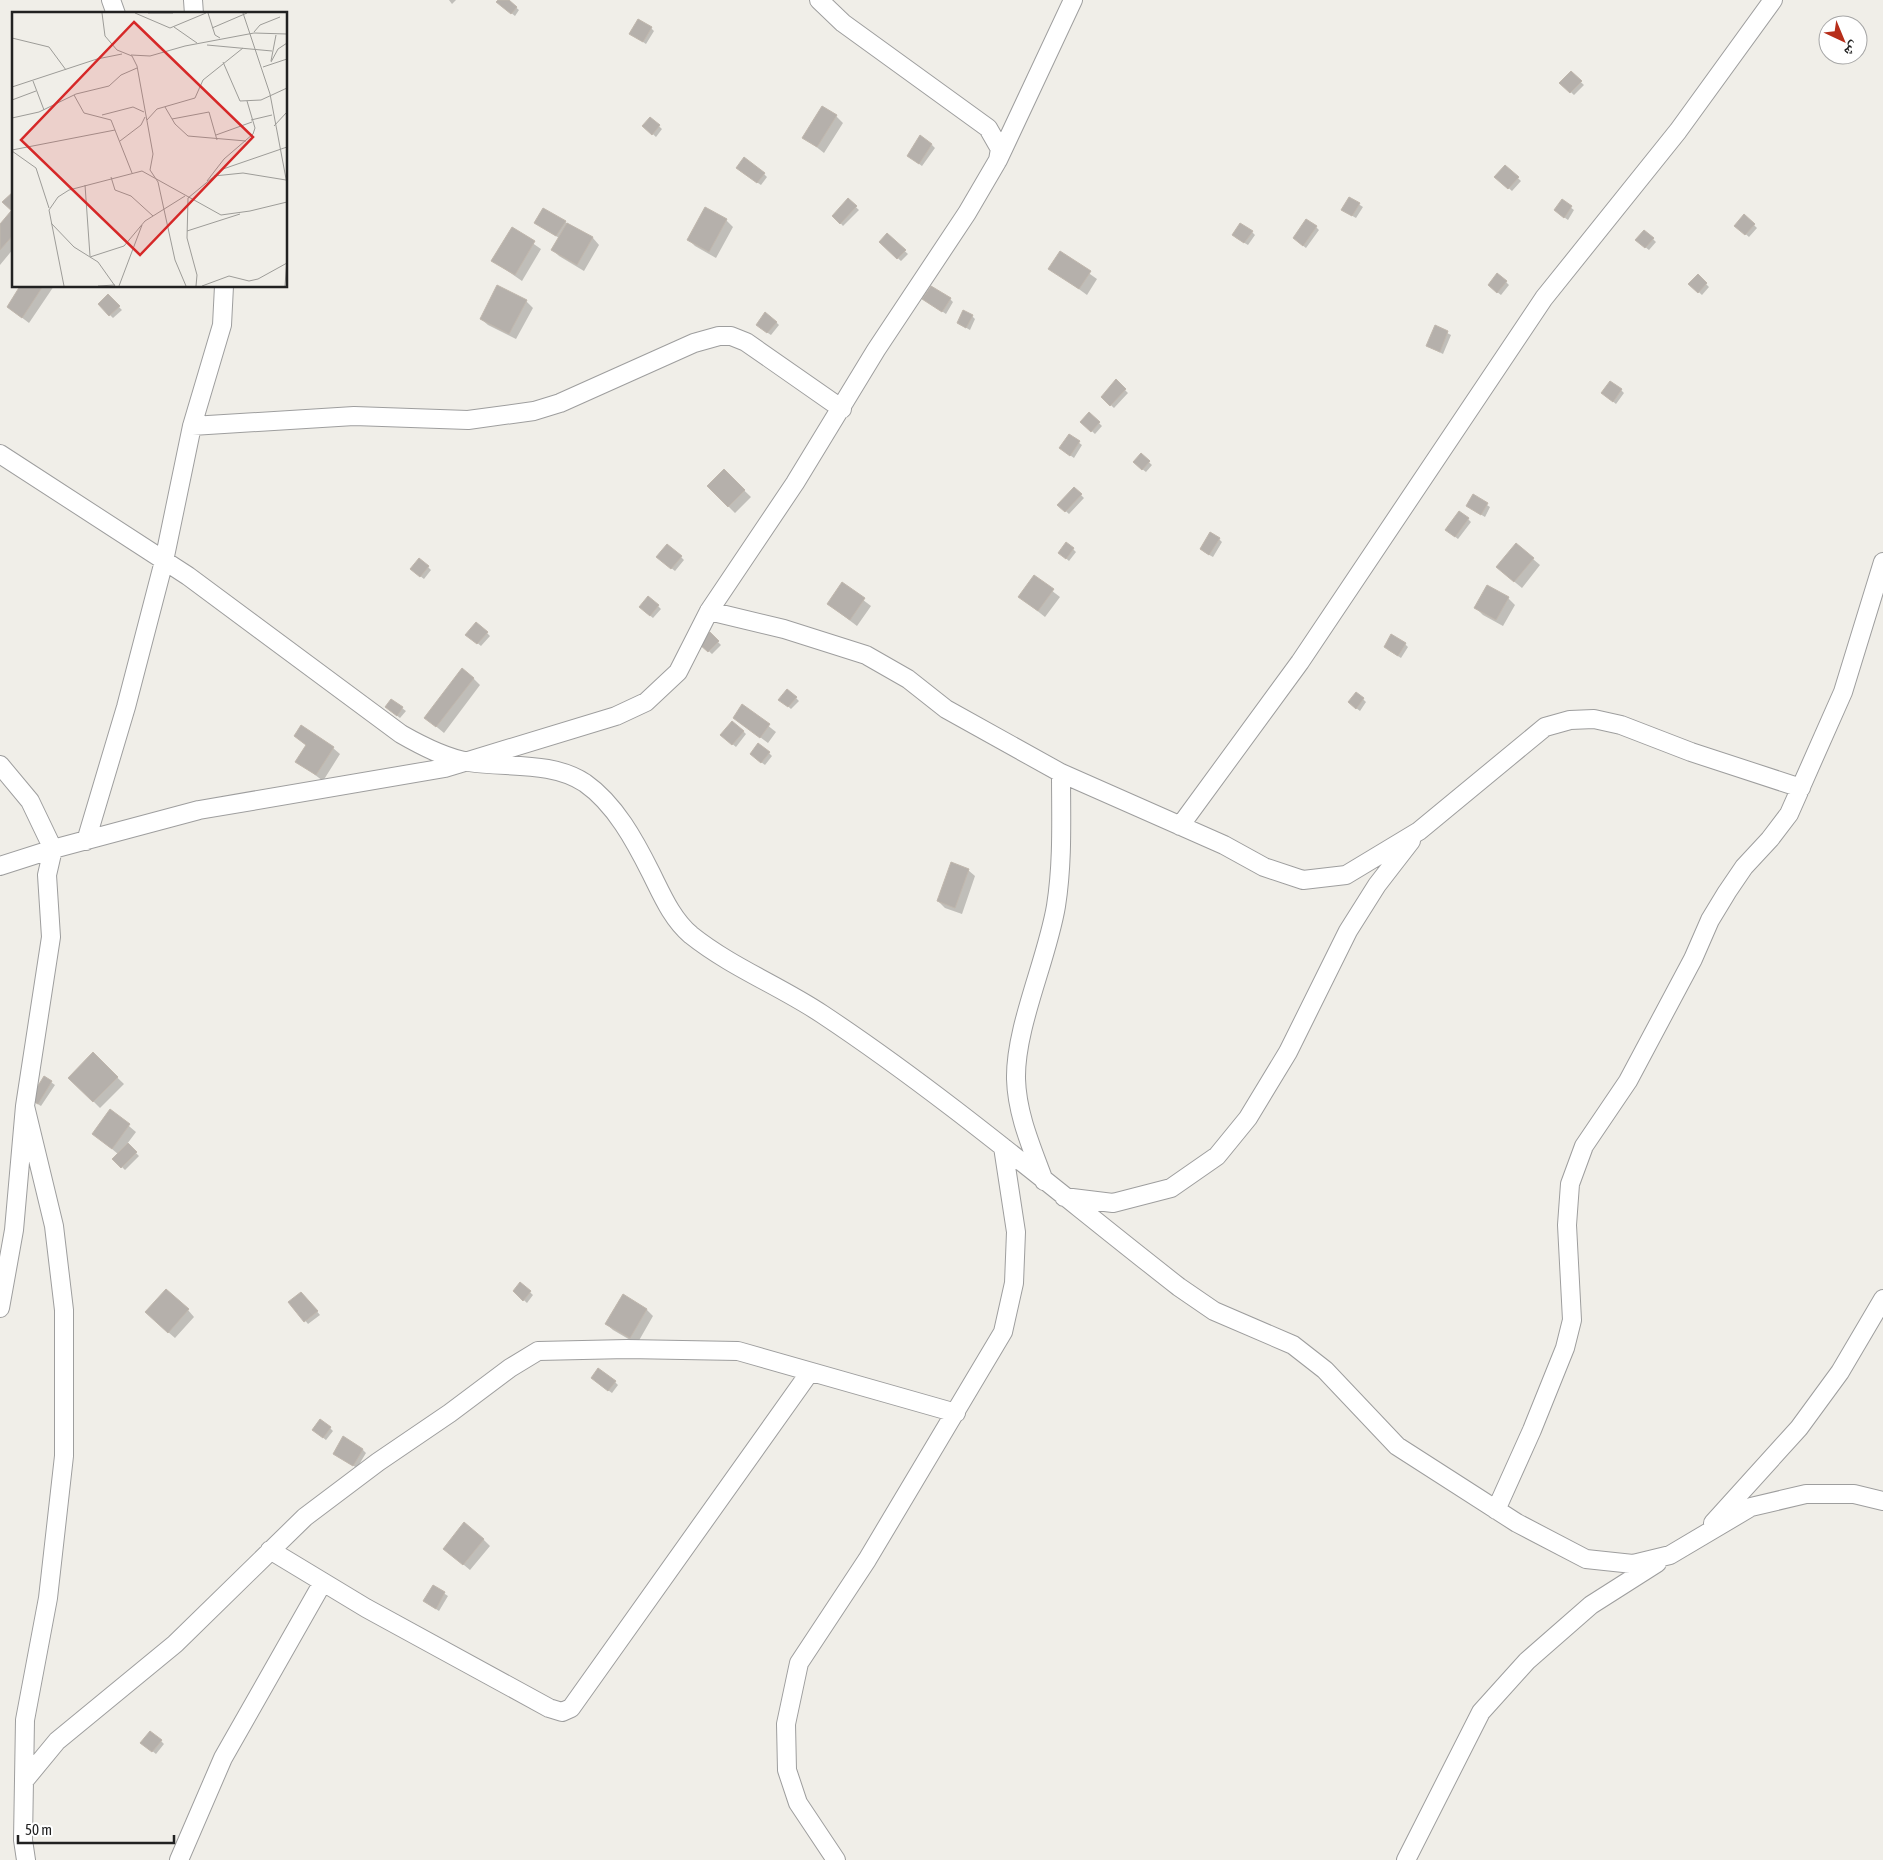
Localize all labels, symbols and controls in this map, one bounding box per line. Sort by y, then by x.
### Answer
inset map [12,12,288,288]
north arrow [1818,15,1868,65]
text: ش [1840,38,1863,60]
scale bar [18,1812,174,1844]
text: 50 m [25,1821,52,1838]

